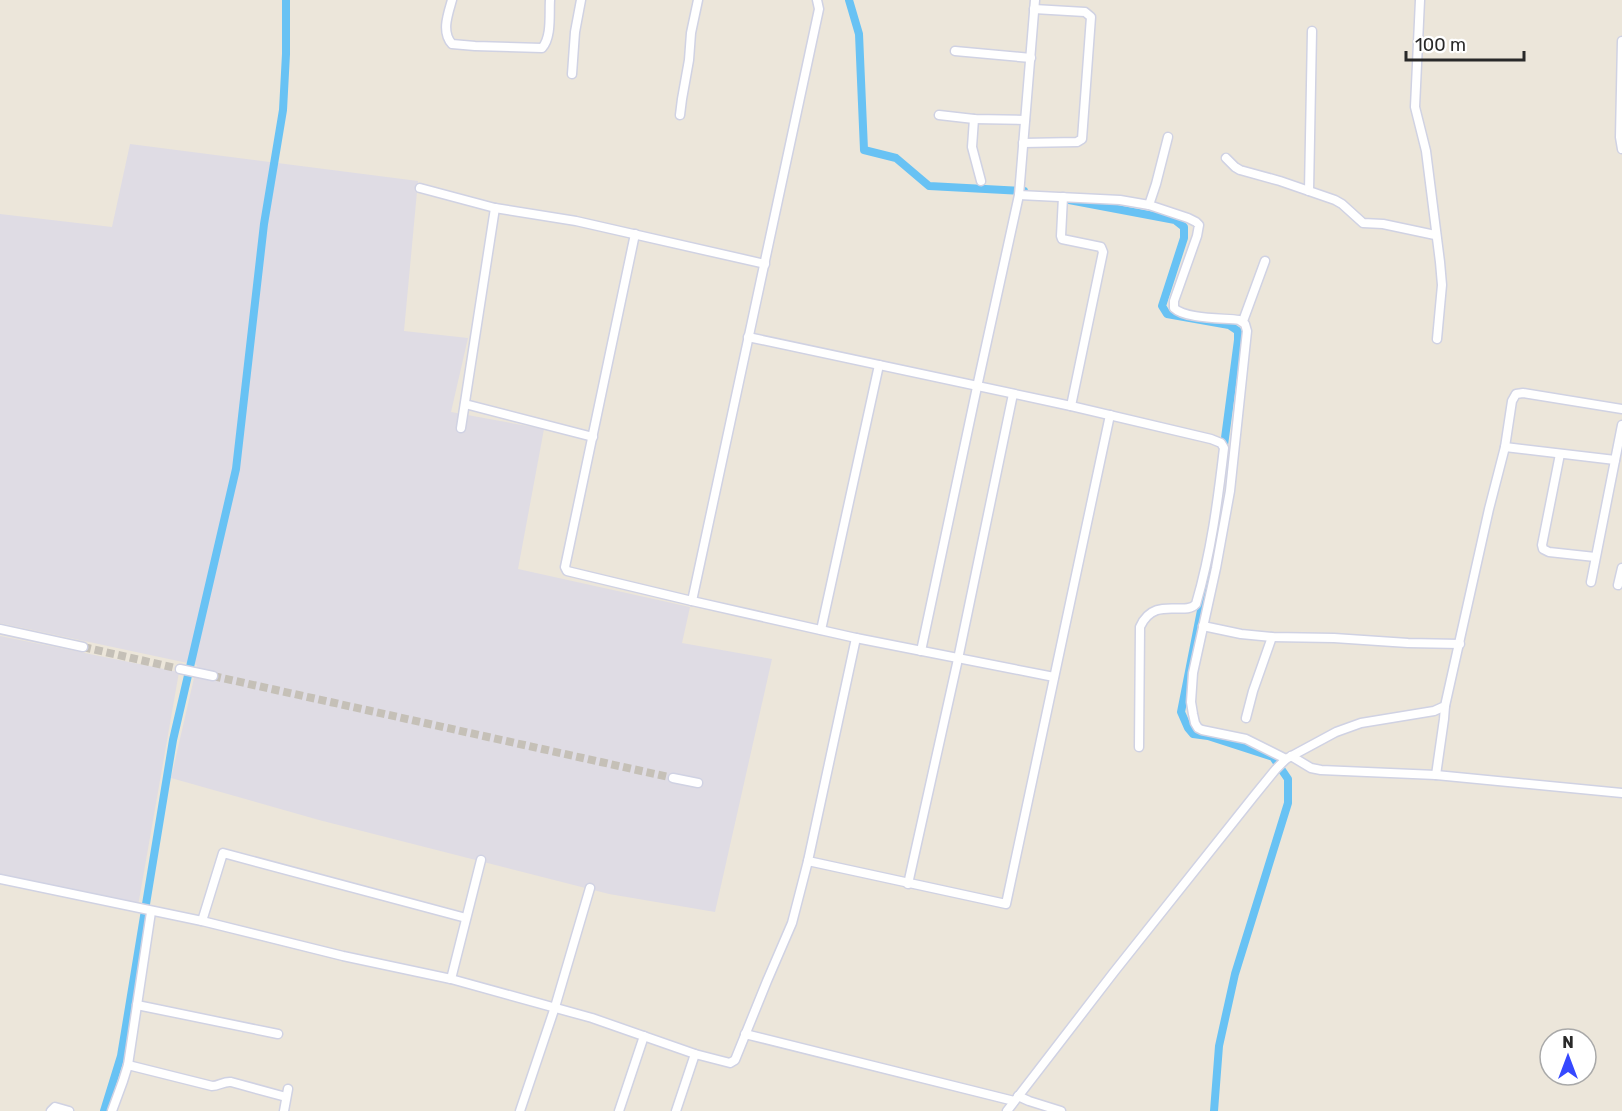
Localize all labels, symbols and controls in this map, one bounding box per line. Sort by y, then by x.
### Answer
scale bar [1406,24,1524,62]
text: 100 m [1415,34,1466,56]
north arrow [1538,1027,1598,1087]
text: N [1562,1033,1574,1052]

